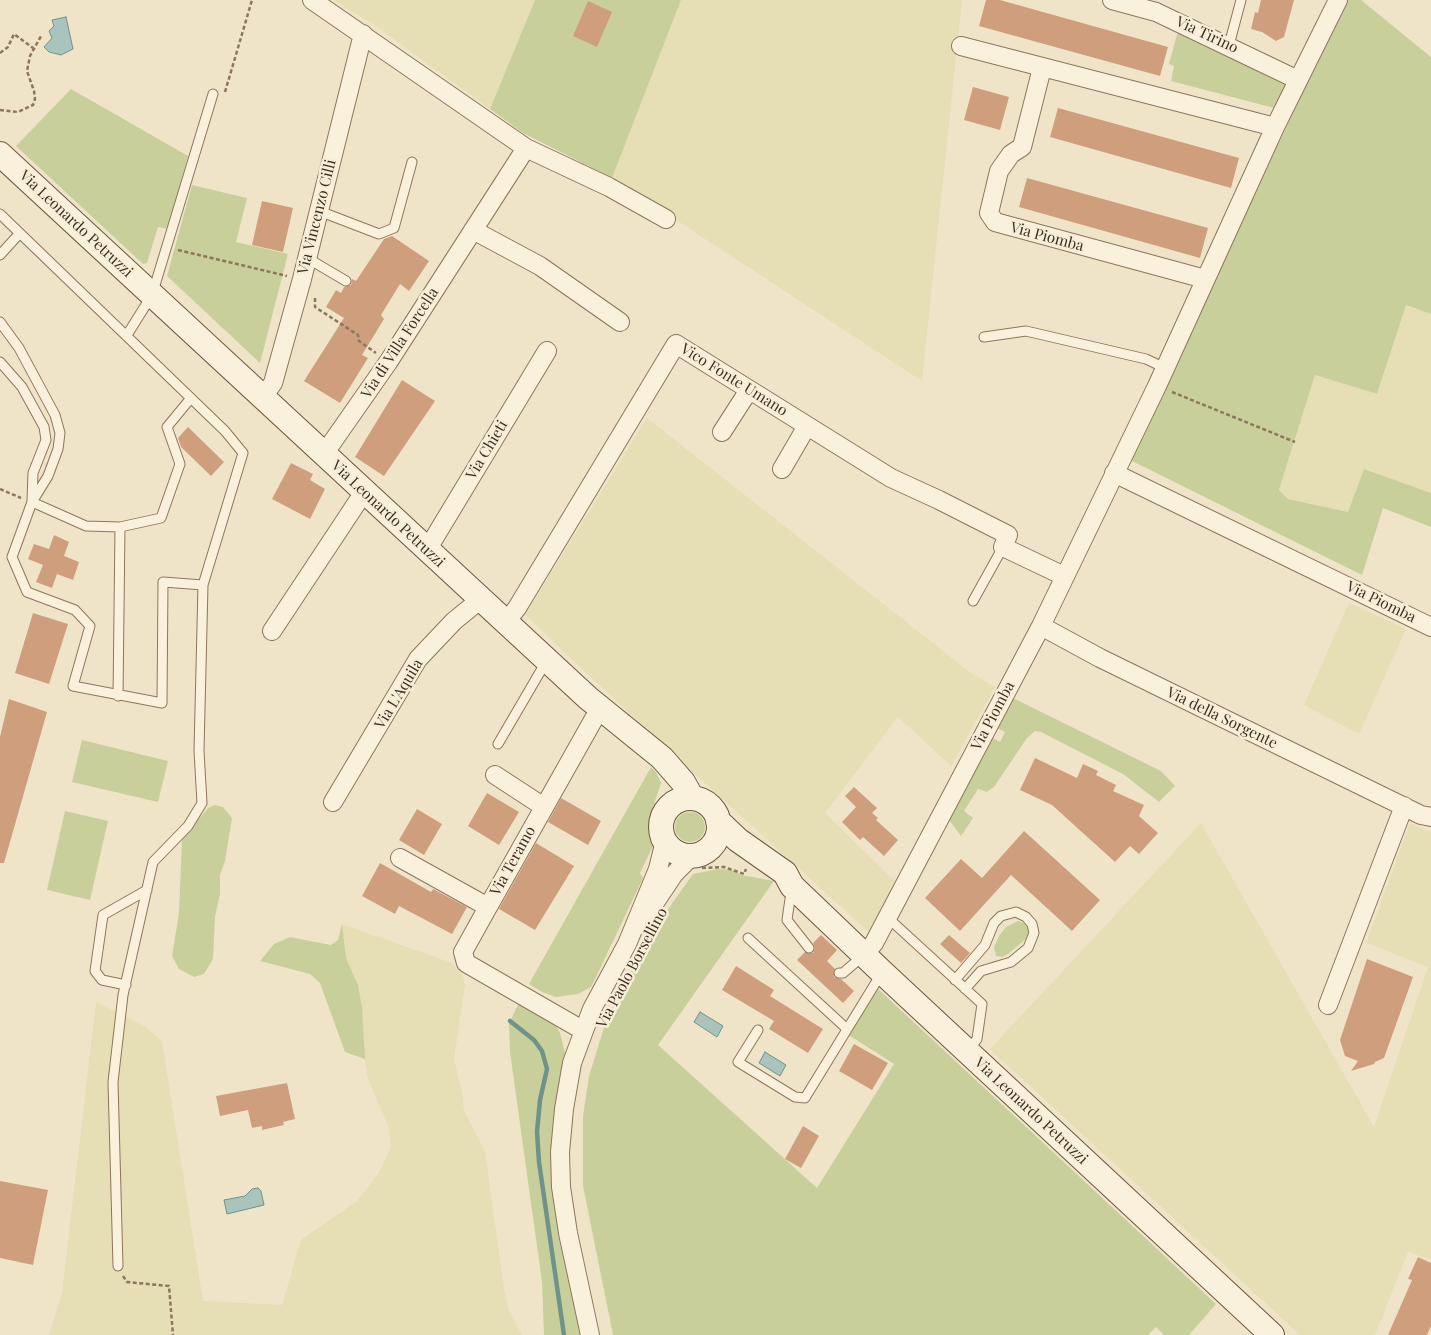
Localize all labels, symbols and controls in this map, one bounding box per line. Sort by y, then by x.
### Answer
street label: Via Tirino [1173,13,1241,57]
street label: Via Vincenzo Cilli [294,158,340,276]
street label: Via Leonardo Petruzzi [16,167,136,281]
street label: Via Piomba [1008,219,1086,255]
street label: Via di Villa Forcella [357,284,443,402]
street label: Vico Fonte Umano [677,340,791,420]
street label: Via Chieti [462,417,512,483]
street label: Via Leonardo Petruzzi [328,457,448,571]
street label: Via Piomba [1343,577,1419,627]
street label: Via L'Aquila [371,656,427,732]
street label: Via Piomba [967,679,1019,753]
street label: Via della Sorgente [1164,683,1280,753]
street label: Via Teramo [487,823,539,899]
street label: Via Paolo Borsellino [593,905,671,1031]
street label: Via Leonardo Petruzzi [971,1054,1091,1168]

